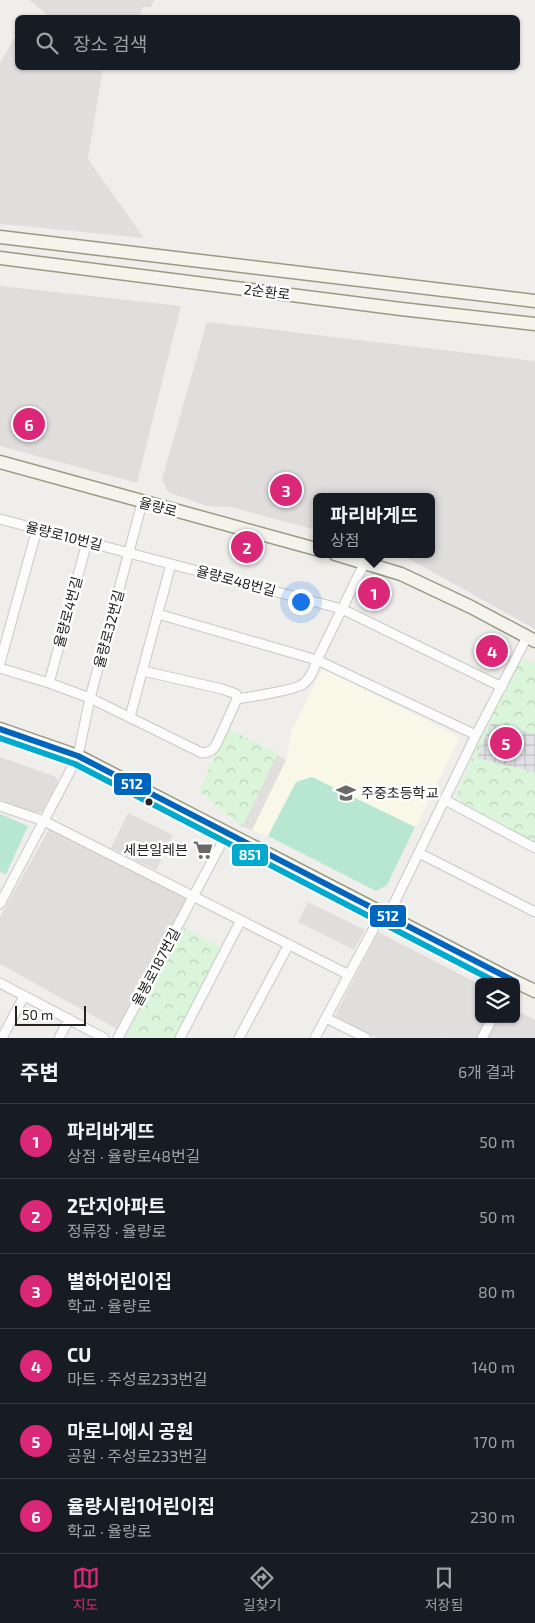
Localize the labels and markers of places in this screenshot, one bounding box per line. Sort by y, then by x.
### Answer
pin: 6 [13,405,45,443]
pin: 3 [270,471,302,509]
pin: 2 [231,528,263,566]
pin: 1 [358,574,390,612]
pin: 4 [476,632,508,670]
pin: 5 [490,724,522,762]
school or university icon: 주중초등학교 [335,782,357,804]
place label: 주중초등학교 [361,784,438,801]
unlabelled marker [144,797,154,807]
supermarket icon: 세븐일레븐 [192,839,214,861]
place label: 세븐일레븐 [124,841,188,858]

